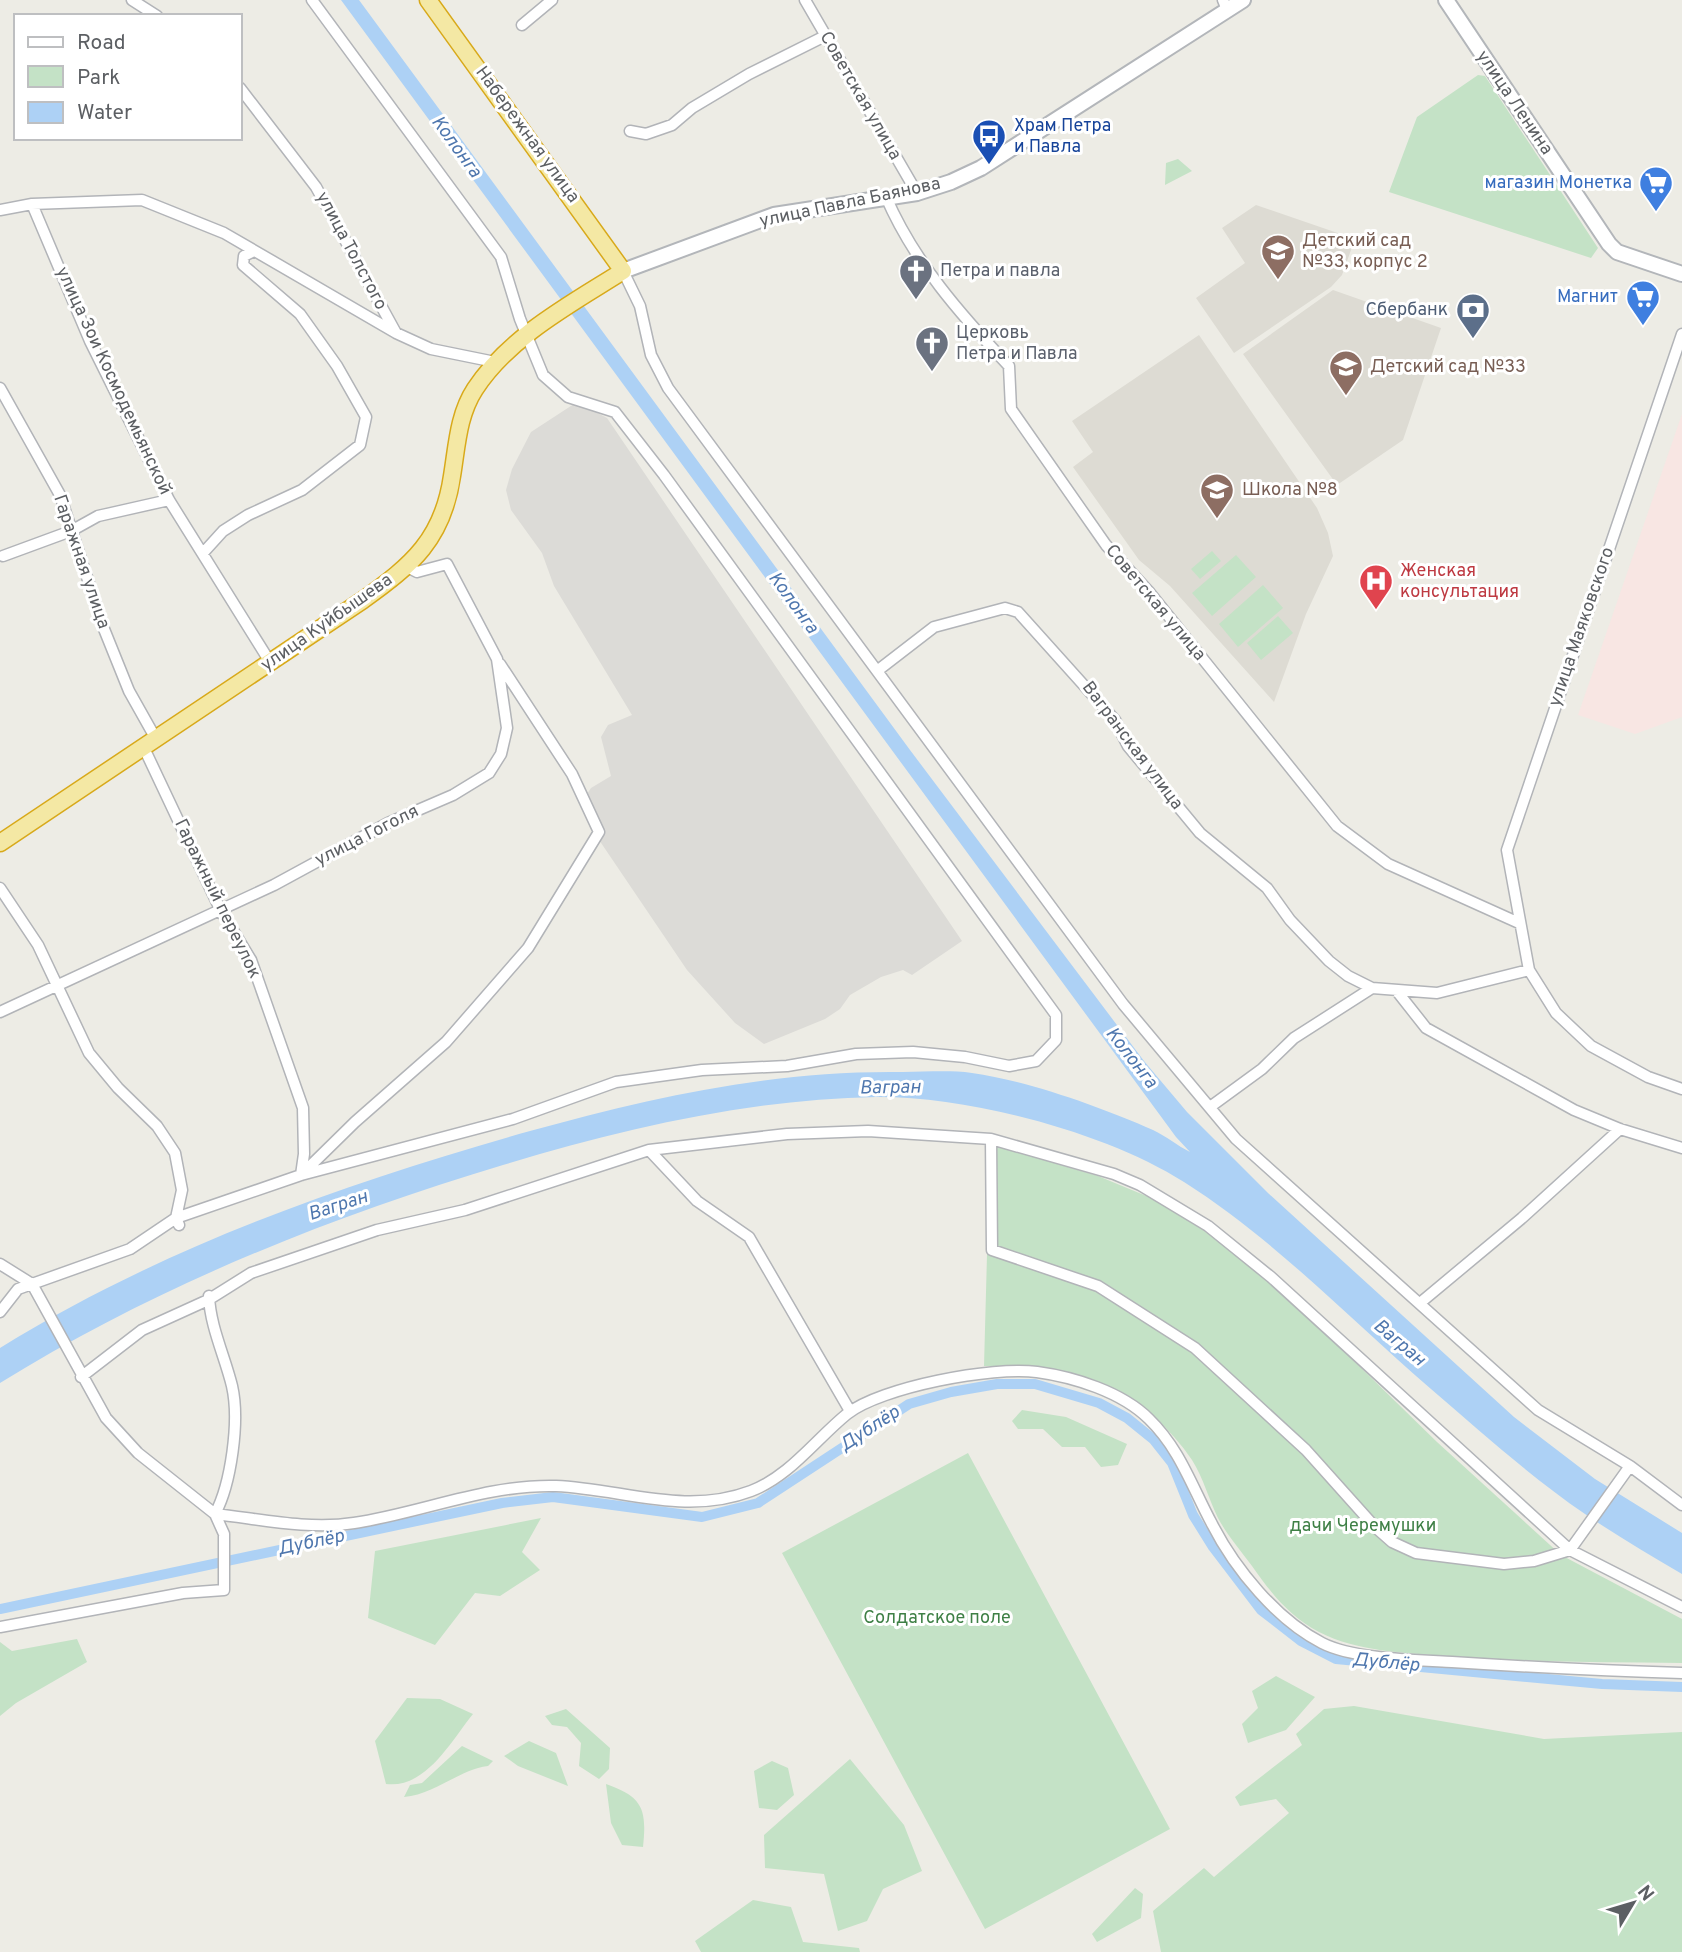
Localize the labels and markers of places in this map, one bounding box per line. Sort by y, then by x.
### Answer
place label: Храм Петра и Павла [1014,115,1111,159]
bus stop icon: Храм Петра и Павла [970,117,1008,166]
supermarket icon: магазин Монетка [1637,164,1675,213]
place label: магазин Монетка [1484,172,1632,195]
place label: Детский сад №33, корпус 2 [1302,230,1428,274]
school or university icon: Детский сад №33, корпус 2 [1259,232,1297,281]
church icon: Петра и павла [897,252,935,301]
place label: Петра и павла [940,260,1060,283]
supermarket icon: Магнит [1624,278,1662,327]
place label: Магнит [1557,286,1618,309]
bank icon: Сбербанк [1454,291,1492,340]
place label: Сбербанк [1365,299,1448,322]
place label: Церковь Петра и Павла [956,322,1078,366]
church icon: Церковь Петра и Павла [913,324,951,373]
school or university icon: Детский сад №33 [1327,348,1365,397]
place label: Детский сад №33 [1370,356,1526,379]
school or university icon: Школа №8 [1198,471,1236,520]
place label: Школа №8 [1242,479,1338,502]
place label: Женская консультация [1400,560,1519,604]
hospital icon: Женская консультация [1357,562,1395,611]

